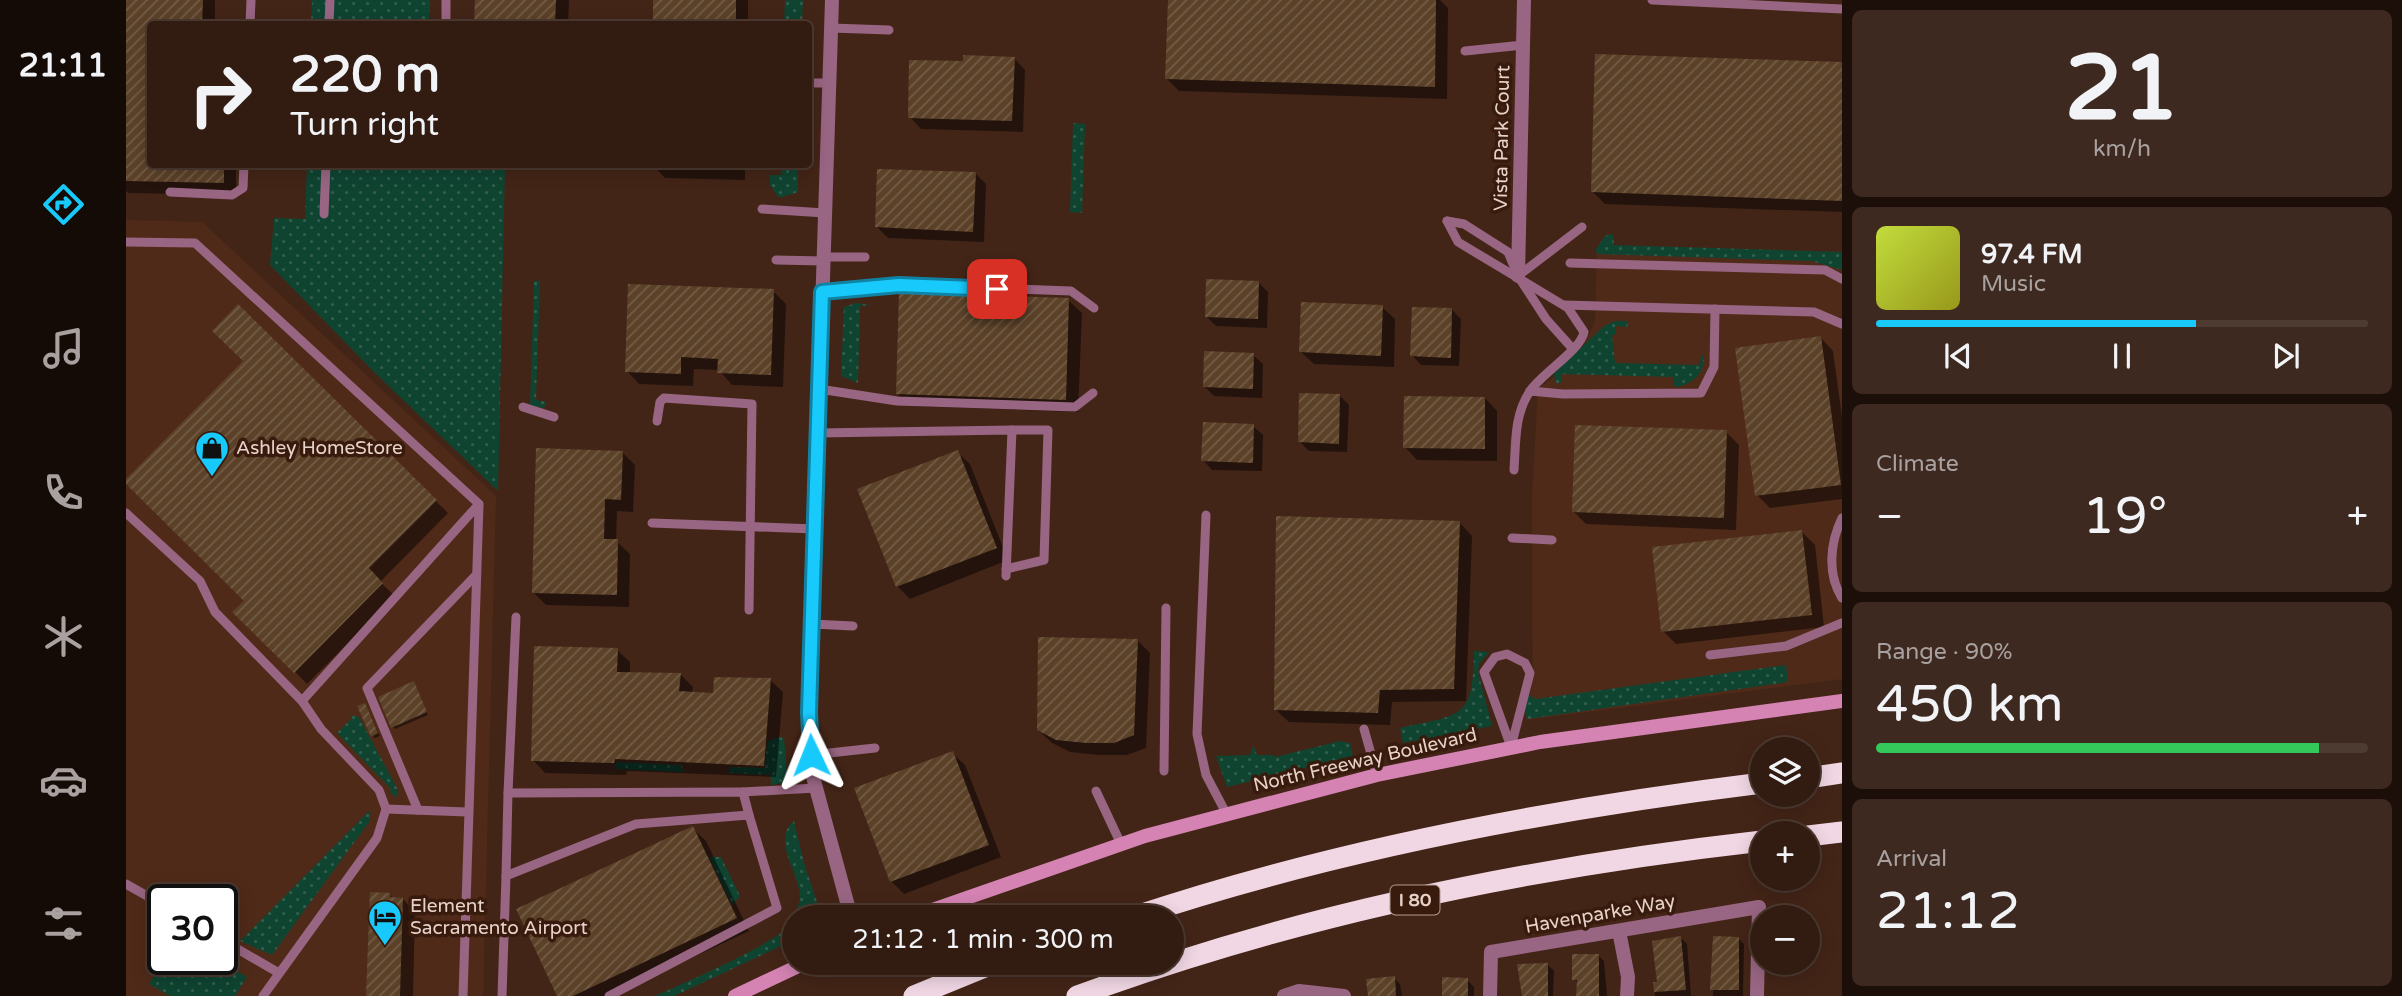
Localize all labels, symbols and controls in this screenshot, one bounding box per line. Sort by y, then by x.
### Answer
text: 21 [2065,34,2179,144]
text: 220 m [290,46,440,105]
text: 21:11 [19,47,107,85]
icon: right [175,49,266,140]
street label: Vista Park Court [1490,65,1514,211]
text: Turn right [290,106,439,144]
text: km/h [2093,135,2151,163]
icon: directions [39,180,88,229]
text: 97.4 FM [1981,239,2083,270]
pin [967,259,1027,319]
icon: arrive [978,270,1016,308]
text: Music [1981,270,2046,298]
icon: music [39,324,88,373]
icon: previous [1939,337,1977,375]
icon: pause [2103,337,2141,375]
icon: next [2267,337,2305,375]
shop icon: Ashley HomeStore [193,429,231,478]
place label: Ashley HomeStore [236,437,403,459]
text: Climate [1876,450,1959,478]
icon: phone [39,468,88,517]
text: 19° [2082,485,2167,548]
text: − [1876,494,1903,540]
text: + [2347,494,2368,540]
icon: climate [39,612,88,661]
text: Range · 90% [1876,638,2012,666]
text: 450 km [1876,673,2064,736]
position arrow [774,718,848,792]
street label: North Freeway Boulevard [1251,724,1479,796]
map controls [1750,737,1820,975]
button: layers [1750,737,1820,807]
icon: car [39,756,88,805]
button: + [1750,821,1820,891]
text: Arrival [1876,845,1947,873]
text: 21:12 [1876,880,2020,943]
speed limit sign: 30 [147,884,238,975]
road number: I 80 [1390,886,1440,915]
street label: Havenparke Way [1523,890,1677,938]
place label: Element Sacramento Airport [410,895,588,939]
hotel icon: Element Sacramento Airport [366,898,404,947]
icon: filters [39,899,88,948]
button: − [1750,905,1820,975]
text: 21:12 · 1 min · 300 m [852,924,1114,955]

